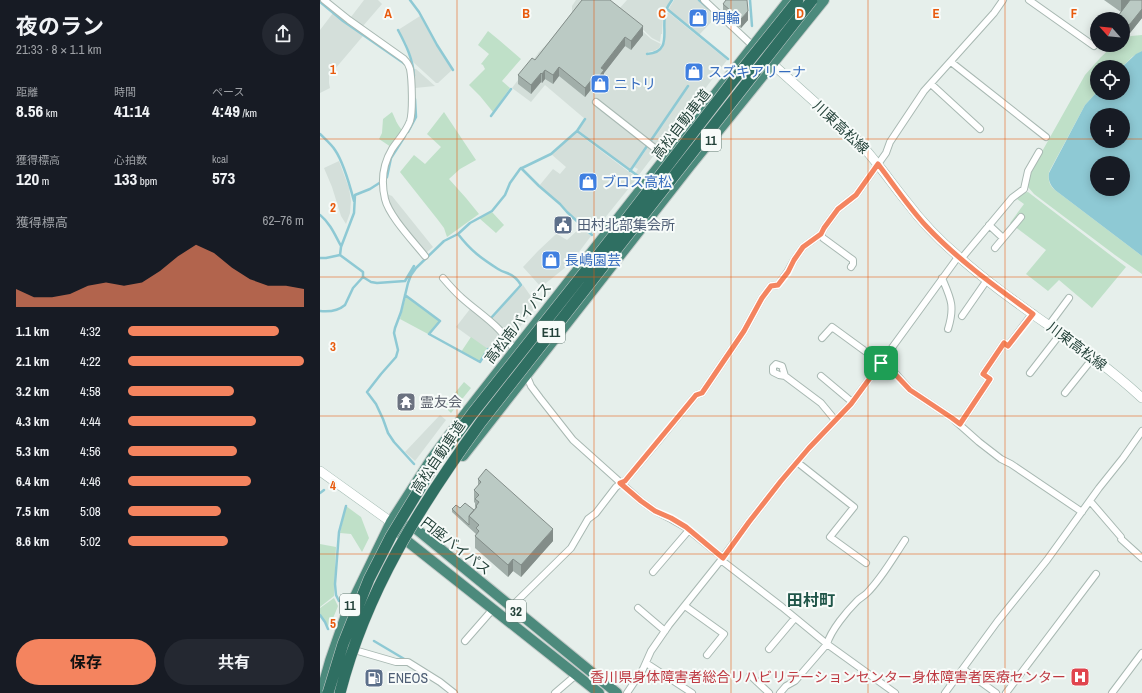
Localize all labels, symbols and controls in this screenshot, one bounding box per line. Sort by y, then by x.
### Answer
text: A [384,5,392,22]
text: B [522,5,530,22]
text: C [658,5,666,22]
text: D [796,5,804,22]
text: E [932,5,940,22]
text: F [1071,5,1078,22]
shop icon: 明輪 [687,7,709,29]
place label: 明輪 [712,9,740,27]
text: 夜のラン [16,11,104,41]
north arrow [1090,12,1130,52]
map controls [1090,12,1130,196]
button: share [262,13,304,55]
text: 21:33 · 8 × 1.1 km [16,41,102,58]
button: locate [1090,60,1130,100]
text: 1 [330,61,336,78]
shop icon: スズキアリーナ [683,61,705,83]
place label: スズキアリーナ [708,63,806,81]
shop icon: ニトリ [589,73,611,95]
place label: ニトリ [614,75,656,93]
text: 距離 [16,85,38,99]
text: 時間 [114,85,136,99]
text: ペース [212,85,244,99]
street label: 高松自動車道 [648,85,714,163]
street label: 川東高松線 [809,97,873,157]
text: 8.56 [16,99,43,122]
text: 41:14 [114,99,150,122]
text: 4:49 [212,99,240,122]
text: km [43,106,58,120]
text: /km [240,106,257,120]
button: + [1090,108,1130,148]
road number: 11 [701,129,721,151]
text: kcal [212,152,228,166]
text: 獲得標高 [16,153,60,167]
text: 心拍数 [114,153,147,167]
button: − [1090,156,1130,196]
text: 573 [212,166,235,189]
text: 120 [16,167,39,190]
text: 133 [114,167,137,190]
shop icon: ブロス高松 [577,171,599,193]
place label: ブロス高松 [602,173,672,191]
text: m [39,174,49,188]
text: bpm [137,174,157,188]
text: 2 [330,199,336,216]
text: 62–76 m [263,212,304,229]
text: 獲得標高 [16,214,68,231]
public building icon: 田村北部集会所 [552,214,574,236]
place label: 田村北部集会所 [577,216,675,234]
shop icon: 長嶋園芸 [540,249,562,271]
place label: 長嶋園芸 [565,251,621,269]
street label: 高松南バイパス [481,279,555,367]
street label: 川東高松線 [1044,318,1110,374]
road number: E11 [537,321,565,343]
text: 1.1 km [16,323,49,340]
text: 4:32 [80,323,101,340]
text: 3 [330,338,336,355]
pin [864,346,898,380]
icon: arrive [870,352,892,374]
text: 2.1 km [16,353,49,370]
text: 4:22 [80,353,101,370]
text: 3.2 km [16,383,49,400]
text: 4:58 [80,383,101,400]
temple icon: 霊友会 [395,391,417,413]
place label: 霊友会 [420,393,462,411]
text: 4.3 km [16,413,49,430]
text: 4:44 [80,413,101,430]
street label: 高松自動車道 [407,417,469,497]
text: 5.3 km [16,443,49,460]
text: 4:56 [80,443,101,460]
text: 6.4 km [16,473,49,490]
text: 4:46 [80,473,101,490]
text: 4 [330,477,336,494]
text: 7.5 km [16,503,49,520]
text: 5:08 [80,503,101,520]
street label: 円座バイパス [417,513,495,579]
text: 8.6 km [16,533,49,550]
text: 5:02 [80,533,101,550]
district label: 田村町 [787,589,835,611]
road number: 11 [340,594,360,616]
road number: 32 [506,600,526,622]
text: 5 [330,615,336,632]
button: 保存 [16,639,156,685]
button: 共有 [164,639,304,685]
hospital icon: 香川県身体障害者総合リハビリテーションセンター身体障害者医療センター [1069,666,1091,688]
fuel station icon: ENEOS [363,667,385,689]
place label: 香川県身体障害者総合リハビリテーションセンター身体障害者医療センター [590,668,1066,686]
place label: ENEOS [388,669,429,687]

